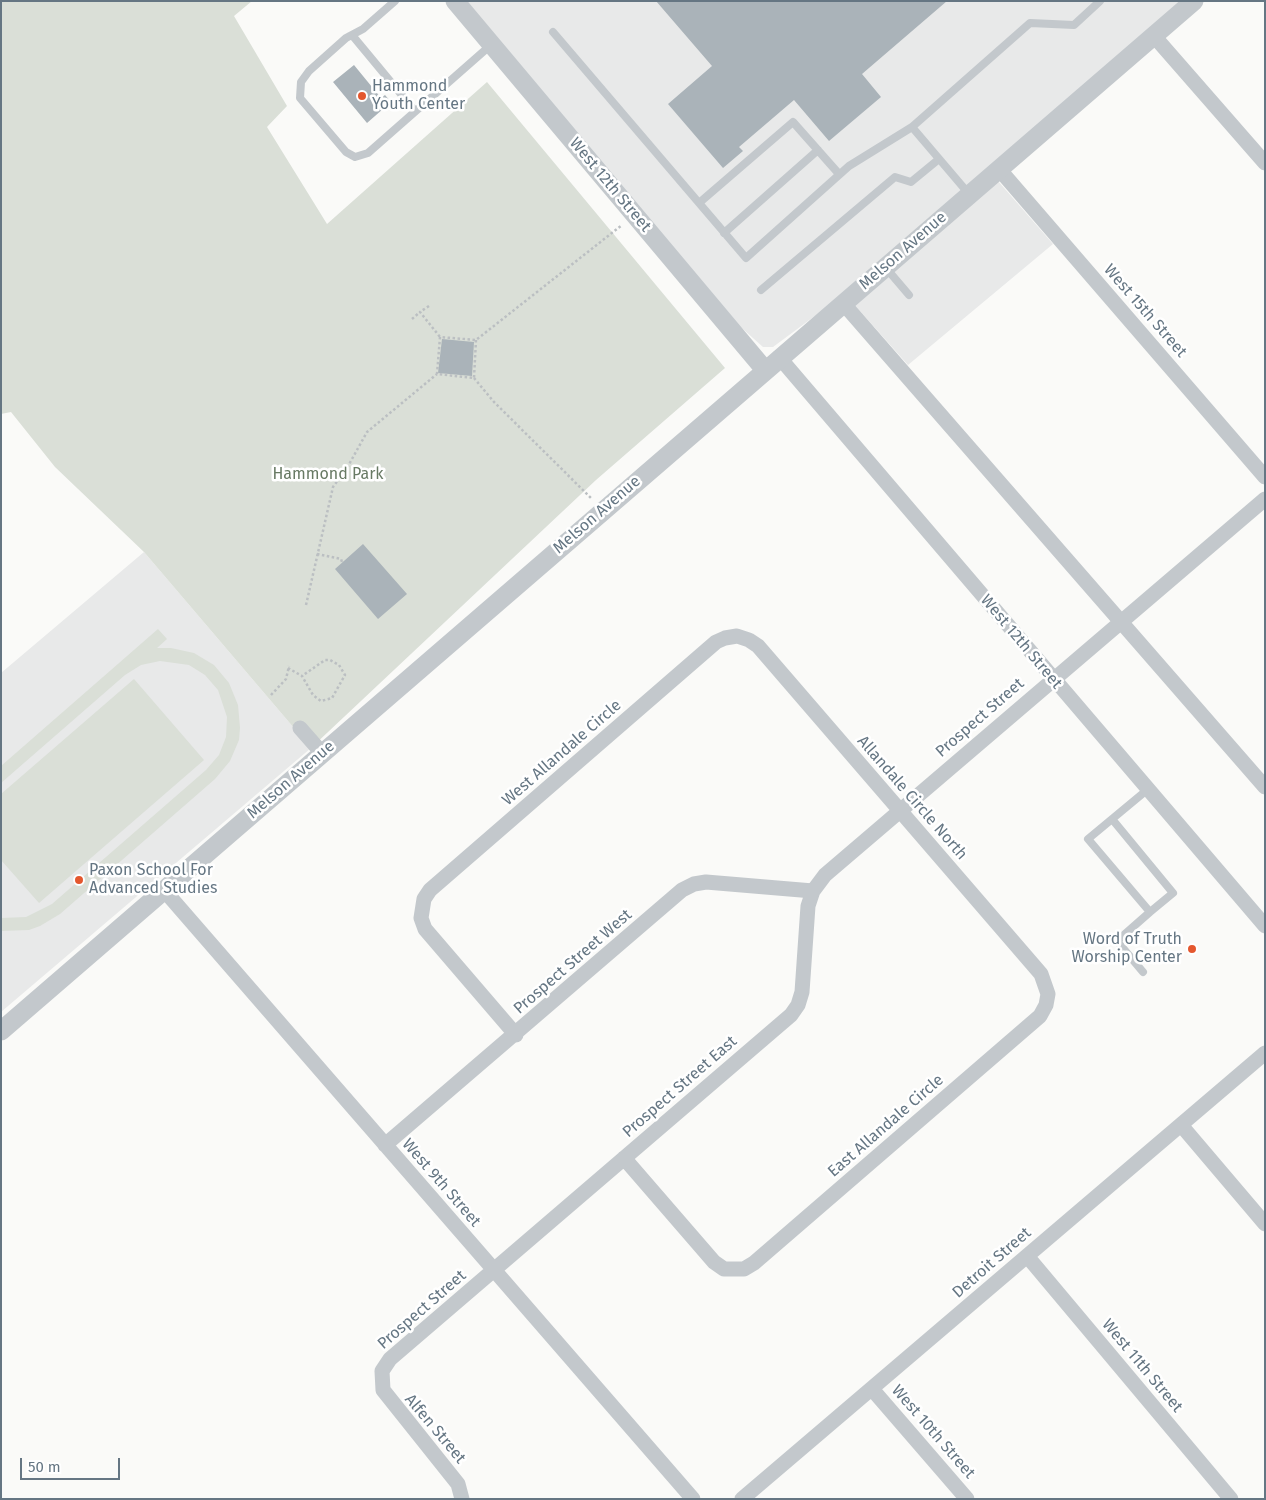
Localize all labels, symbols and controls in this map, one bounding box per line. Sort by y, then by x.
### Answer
place label: Hammond Youth Center [372,77,465,115]
marker: Hammond Youth Center [356,90,368,102]
street label: West 12th Street [565,134,655,236]
street label: Melson Avenue [855,208,951,294]
street label: West 15th Street [1099,261,1191,361]
park label: Hammond Park [272,465,384,485]
street label: Melson Avenue [549,472,645,558]
street label: West 12th Street [976,591,1066,693]
street label: Prospect Street [932,674,1028,762]
street label: West Allandale Circle [498,696,626,810]
street label: Allandale Circle North [853,732,971,864]
street label: Melson Avenue [243,737,339,823]
place label: Paxon School For Advanced Studies [89,861,217,899]
marker: Paxon School For Advanced Studies [73,874,85,886]
street label: Prospect Street West [510,906,636,1018]
place label: Word of Truth Worship Center [1071,930,1182,968]
marker: Word of Truth Worship Center [1186,943,1198,955]
street label: Prospect Street East [619,1032,741,1142]
street label: East Allandale Circle [824,1071,948,1181]
street label: West 9th Street [398,1135,484,1231]
street label: Detroit Street [949,1224,1035,1302]
street label: Prospect Street [374,1266,470,1354]
street label: West 11th Street [1097,1316,1187,1416]
street label: West 10th Street [887,1381,979,1483]
street label: Alfen Street [400,1390,470,1468]
scale bar [22,1448,122,1480]
text: 50 m [28,1458,61,1476]

